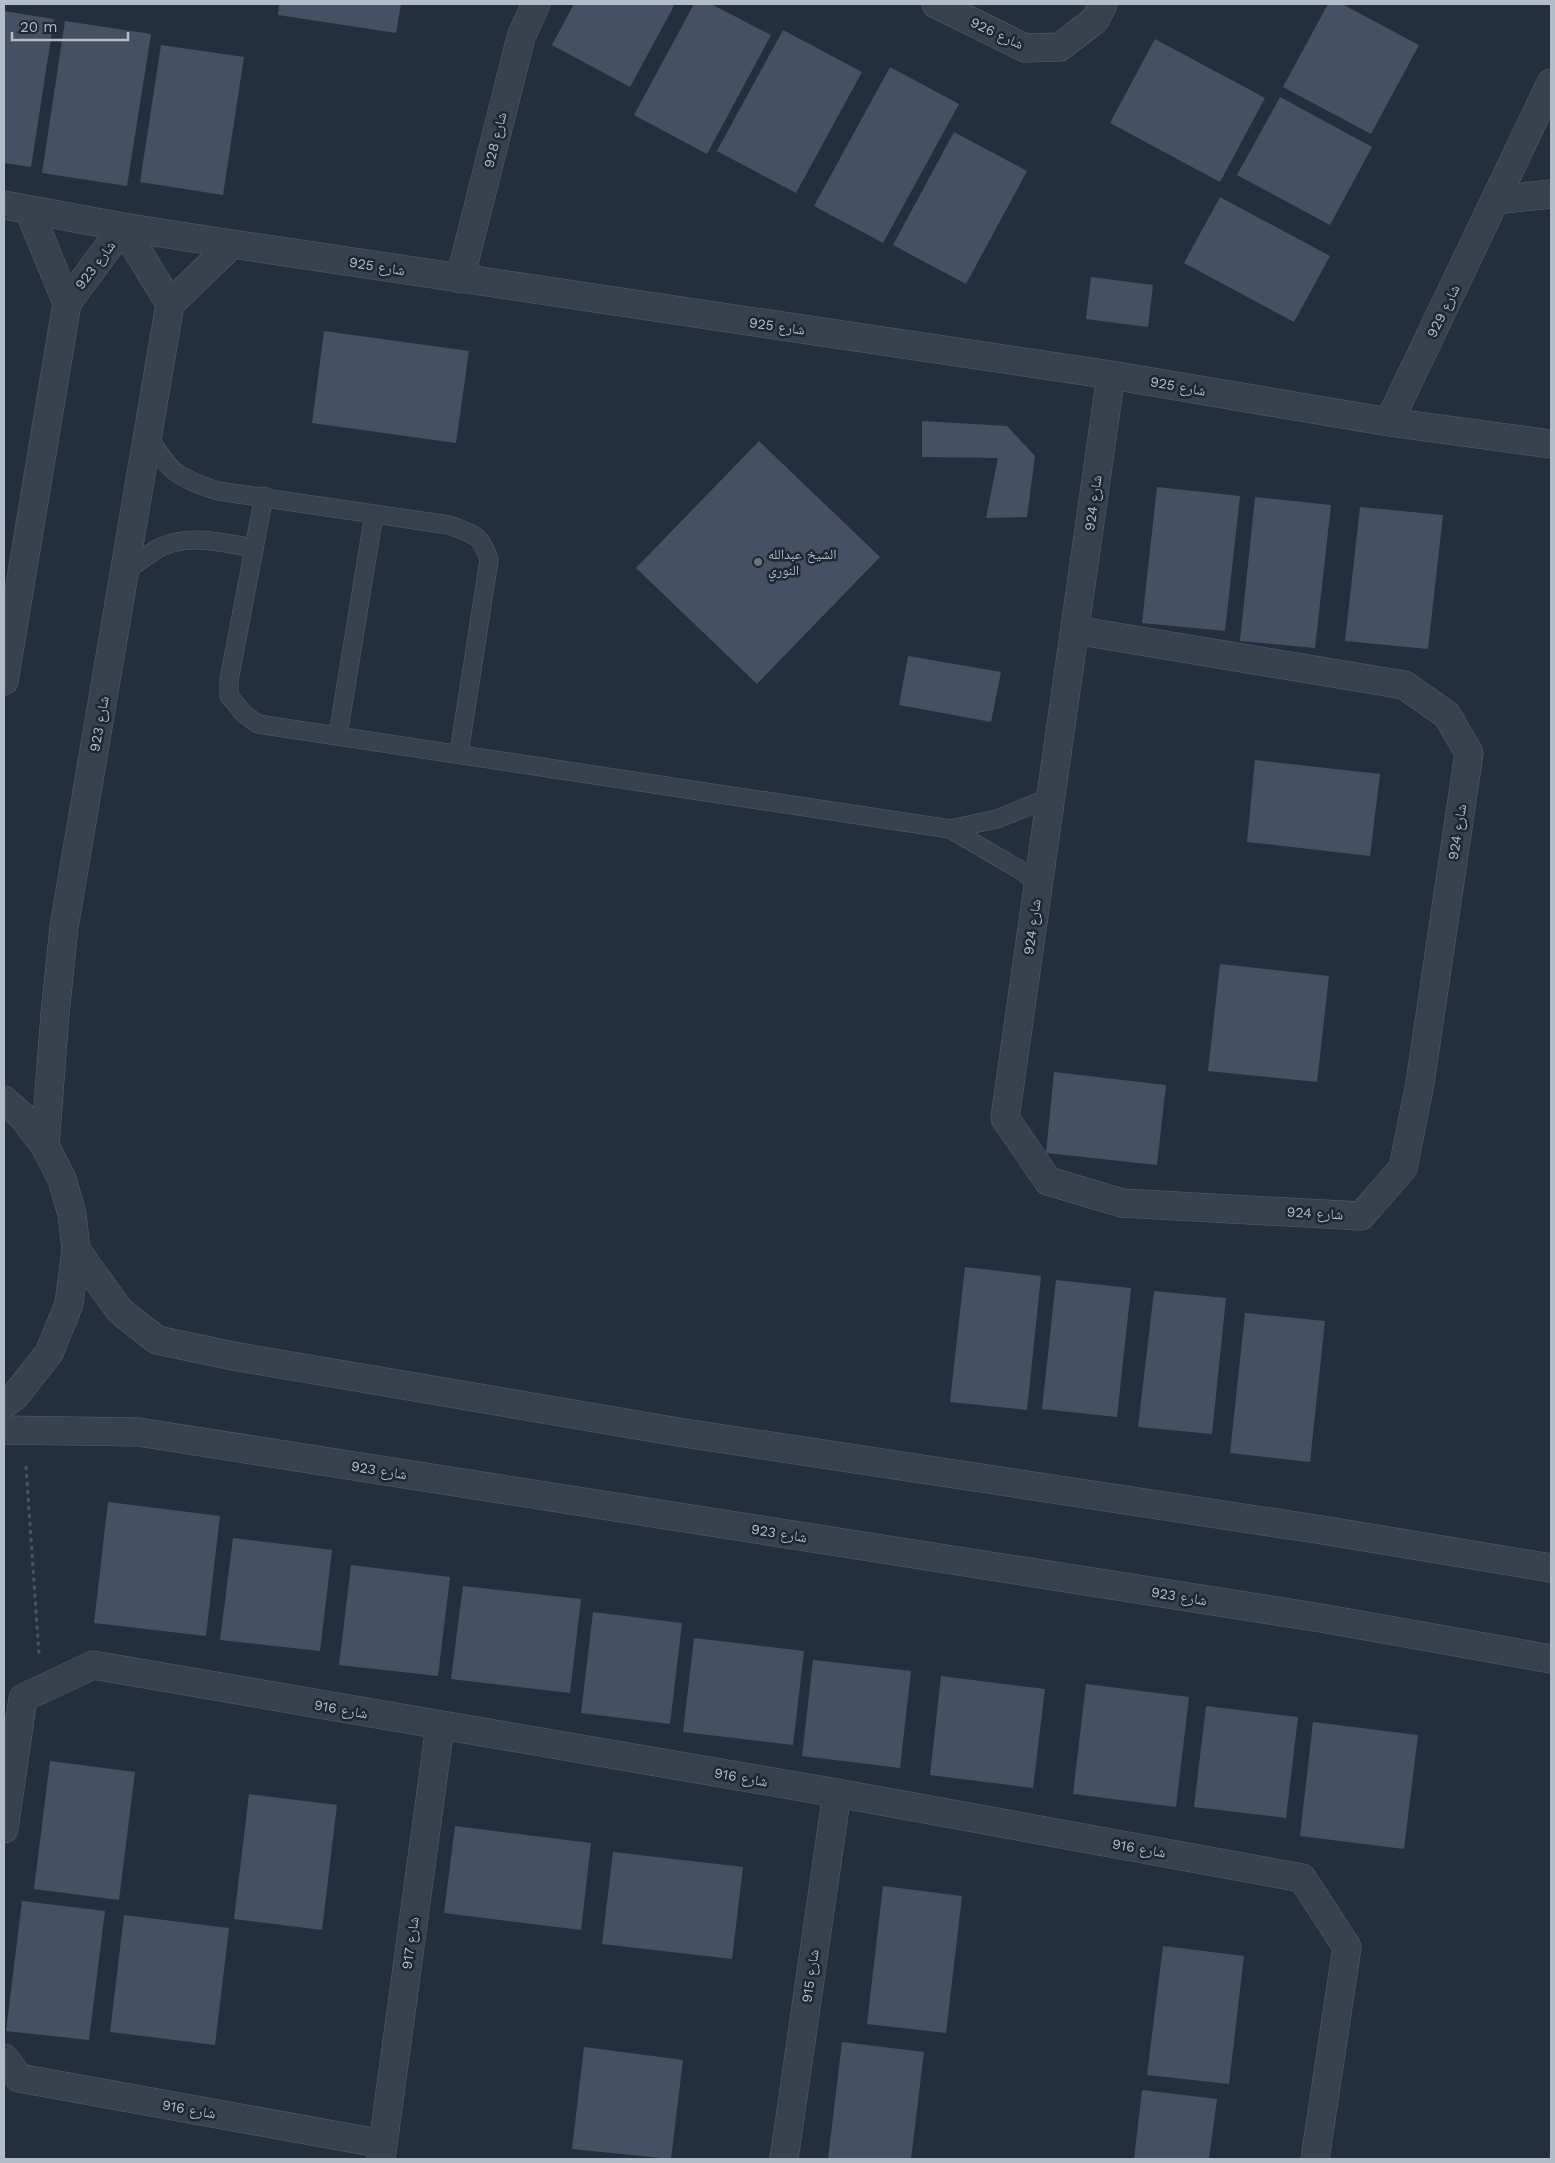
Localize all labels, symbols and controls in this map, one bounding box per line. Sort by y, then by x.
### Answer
scale bar [12,10,129,42]
street label: شارع 926 [967,14,1026,54]
text: 20 m [20,18,58,36]
street label: شارع 928 [480,110,512,170]
street label: شارع 923 [72,238,120,294]
street label: شارع 925 [348,254,406,280]
street label: شارع 929 [1423,282,1464,341]
street label: شارع 925 [748,314,806,340]
street label: شارع 925 [1149,373,1207,401]
street label: شارع 924 [1081,474,1107,532]
place label: الشيخ عبدالله النوري [768,546,837,582]
marker: الشيخ عبدالله النوري [752,556,764,568]
street label: شارع 923 [86,695,114,753]
street label: شارع 924 [1445,803,1471,861]
street label: شارع 924 [1020,898,1046,956]
street label: شارع 924 [1286,1204,1344,1224]
street label: شارع 923 [350,1458,408,1484]
street label: شارع 923 [750,1521,808,1547]
street label: شارع 923 [1150,1584,1208,1610]
street label: شارع 916 [313,1696,369,1724]
street label: شارع 916 [713,1764,769,1792]
street label: شارع 916 [1111,1835,1167,1863]
street label: شارع 917 [398,1915,424,1971]
street label: شارع 915 [798,1948,824,2004]
street label: شارع 916 [161,2096,217,2124]

